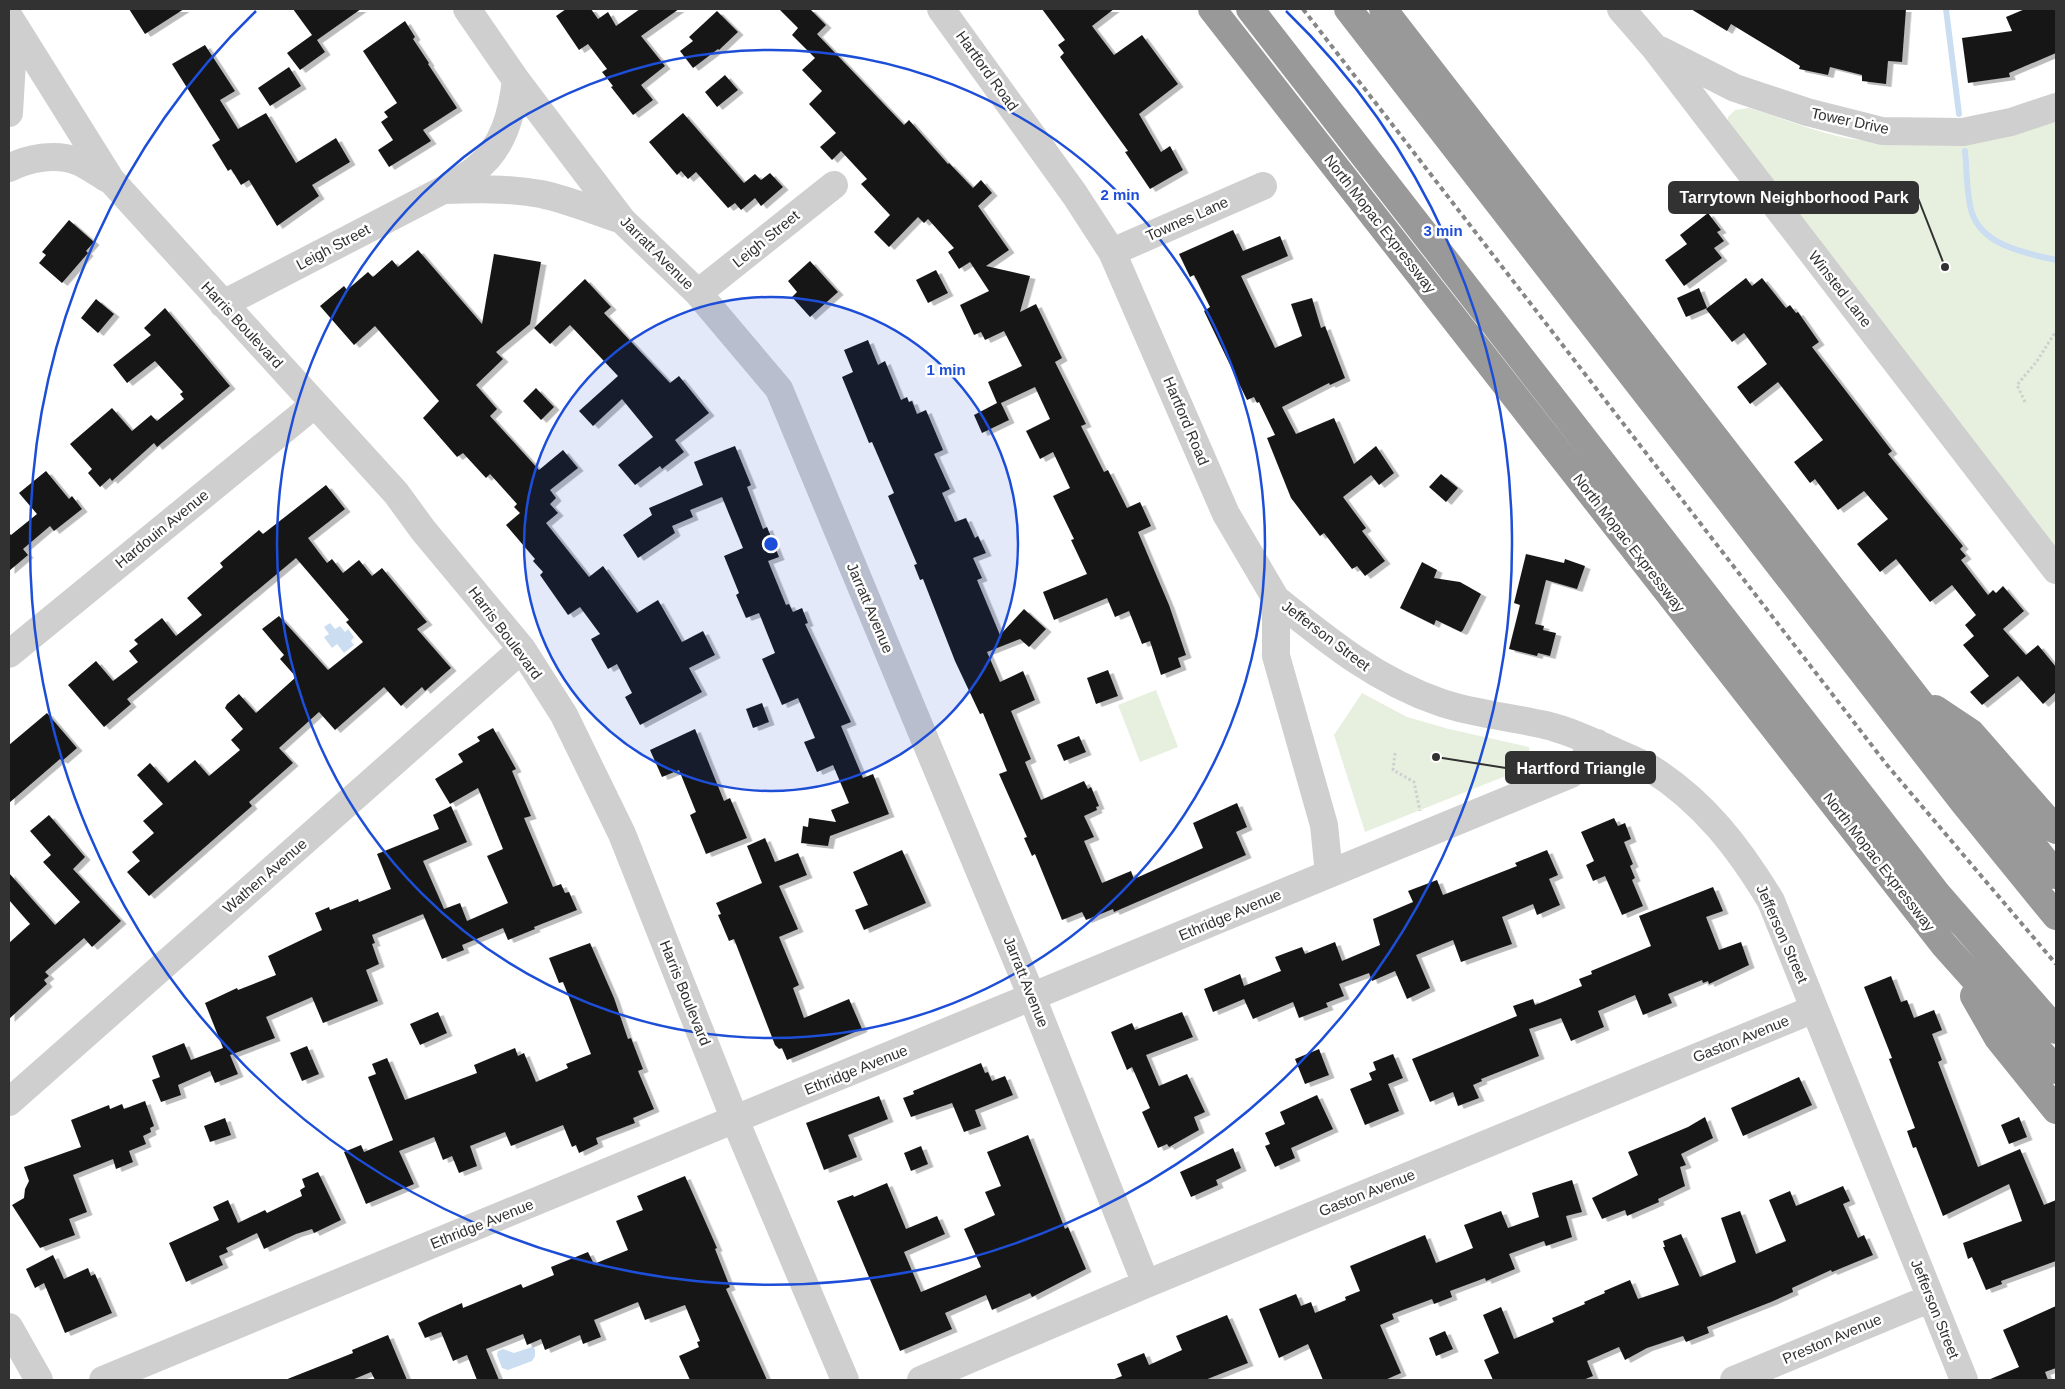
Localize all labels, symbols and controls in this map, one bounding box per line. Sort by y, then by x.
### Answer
street label: Hartford Road [953,28,1022,114]
street label: Tower Drive [1810,104,1891,137]
street label: North Mopac Expressway [1321,151,1440,297]
callout: Tarrytown Neighborhood Park [1669,182,1918,213]
text: 2 min [1100,186,1140,203]
text: Tarrytown Neighborhood Park [1679,189,1909,206]
street label: Townes Lane [1143,193,1231,244]
street label: Leigh Street [729,206,803,271]
street label: Jarratt Avenue [617,213,697,293]
street label: Leigh Street [293,220,373,273]
text: 3 min [1423,222,1463,239]
street label: Winsted Lane [1805,247,1875,330]
street label: Harris Boulevard [198,278,287,371]
text: 1 min [926,361,966,378]
street label: Hartford Road [1160,374,1213,467]
street label: North Mopac Expressway [1570,470,1689,616]
street label: Hardouin Avenue [112,486,212,571]
centre of rings [762,535,780,553]
street label: Jarratt Avenue [844,560,897,656]
street label: Harris Boulevard [465,583,546,682]
street label: Jefferson Street [1279,597,1374,675]
callout: Hartford Triangle [1506,752,1655,783]
text: Hartford Triangle [1517,760,1646,777]
street label: North Mopac Expressway [1820,789,1939,935]
street label: Wathen Avenue [219,835,310,917]
street label: Jefferson Street [1753,882,1812,986]
street label: Ethridge Avenue [1176,885,1284,944]
street label: Jarratt Avenue [1001,934,1052,1030]
street label: Harris Boulevard [657,938,714,1048]
street label: Gaston Avenue [1690,1011,1791,1066]
street label: Ethridge Avenue [802,1041,910,1098]
street label: Gaston Avenue [1316,1165,1417,1220]
street label: Ethridge Avenue [428,1195,536,1252]
street label: Jefferson Street [1908,1257,1963,1362]
street label: Preston Avenue [1780,1310,1884,1367]

